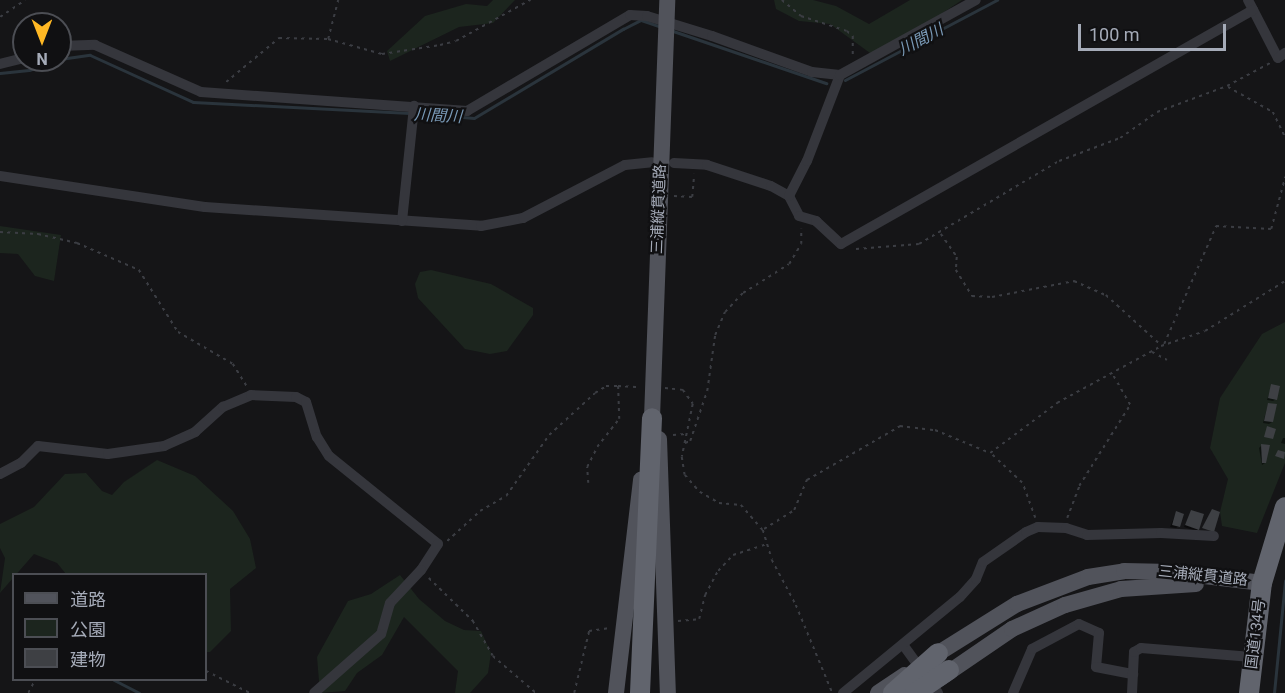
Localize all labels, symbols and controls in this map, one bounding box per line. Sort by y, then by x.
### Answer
north arrow [12,12,72,72]
scale bar [1081,12,1230,50]
water label: 川間川 [895,20,947,60]
text: 100 m [1089,24,1140,45]
text: N [36,49,48,68]
water label: 川間川 [414,105,462,127]
street label: 三浦縦貫道路 [648,164,670,254]
street label: 三浦縦貫道路 [1157,562,1249,590]
legend [12,573,207,681]
text: 道路 [70,589,106,610]
street label: 国道134号 [1243,598,1269,670]
text: 公園 [70,619,106,640]
text: 建物 [70,649,106,670]

